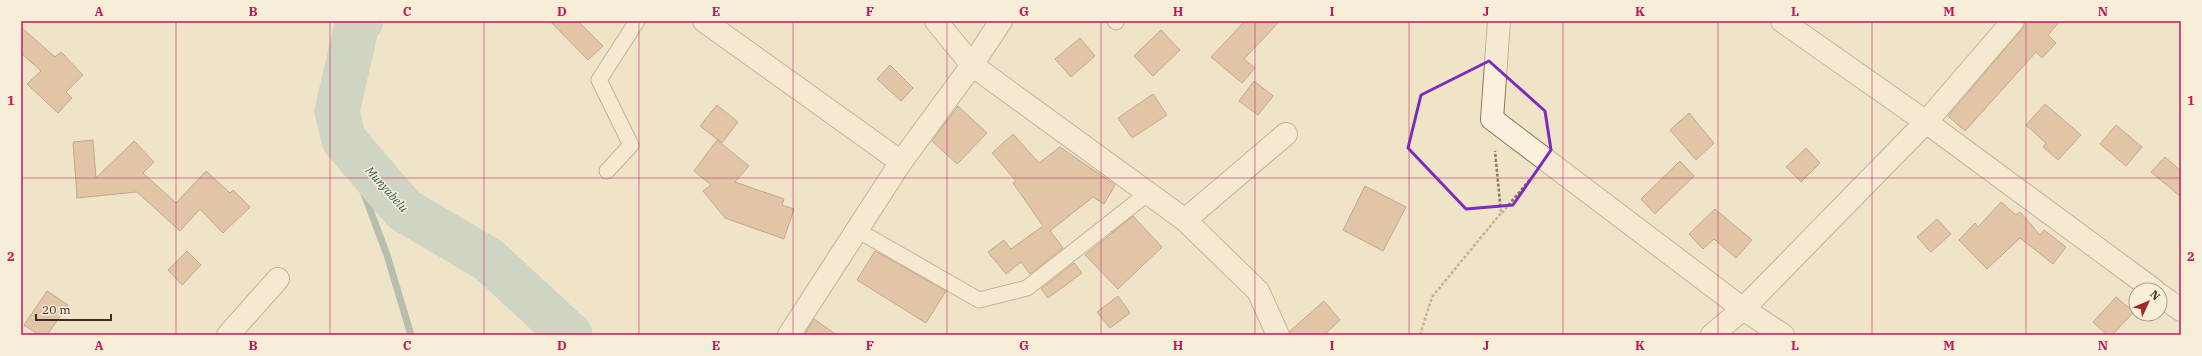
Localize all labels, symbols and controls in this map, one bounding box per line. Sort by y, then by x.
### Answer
text: A [94,3,104,20]
text: B [248,3,258,20]
text: C [403,3,412,20]
text: D [557,3,567,20]
text: E [712,3,720,20]
text: F [866,3,874,20]
text: G [1019,3,1029,20]
text: H [1173,3,1184,20]
text: I [1330,3,1335,20]
text: J [1483,3,1490,20]
text: K [1635,3,1645,20]
text: L [1791,3,1799,20]
text: M [1943,3,1955,20]
text: N [2098,3,2108,20]
text: 1 [7,92,15,109]
text: 1 [2187,92,2195,109]
water label: Munyabelu [362,162,412,215]
text: 2 [7,248,15,265]
text: 2 [2187,248,2195,265]
north arrow [2128,282,2168,322]
text: N [2147,287,2163,303]
scale bar [36,296,111,322]
text: 20 m [42,302,71,317]
text: A [94,337,104,354]
text: B [248,337,258,354]
text: C [403,337,412,354]
text: D [557,337,567,354]
text: E [712,337,720,354]
text: F [866,337,874,354]
text: G [1019,337,1029,354]
text: H [1173,337,1184,354]
text: I [1330,337,1335,354]
text: J [1483,337,1490,354]
text: K [1635,337,1645,354]
text: L [1791,337,1799,354]
text: M [1943,337,1955,354]
text: N [2098,337,2108,354]

